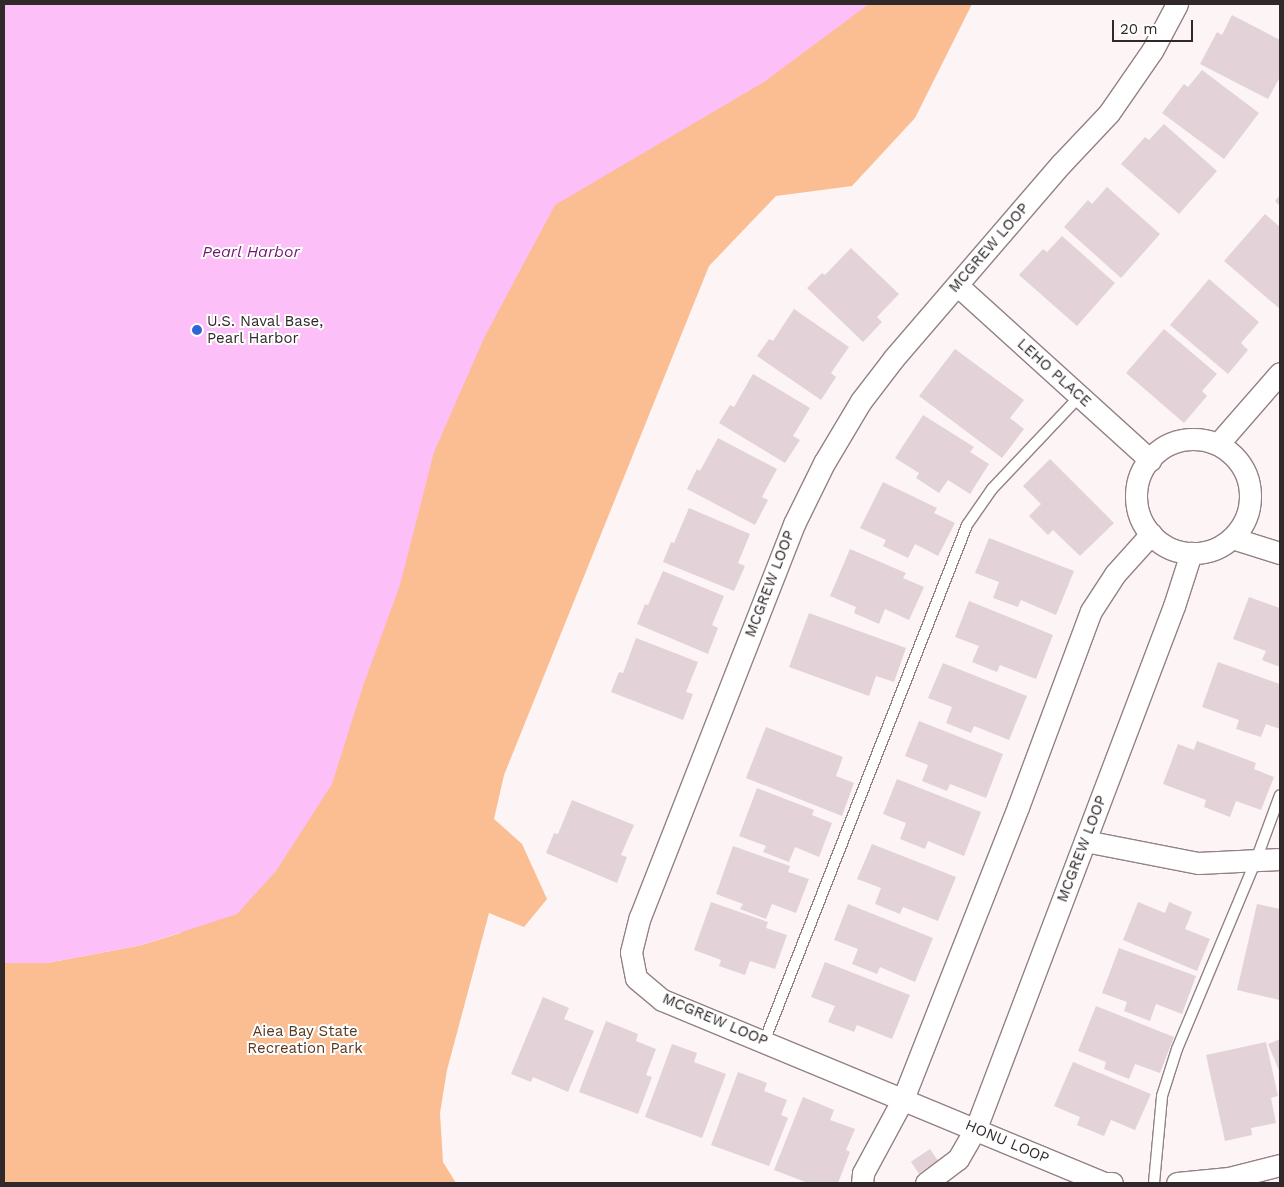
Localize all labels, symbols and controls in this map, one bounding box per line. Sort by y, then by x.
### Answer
scale bar [1114,10,1195,42]
text: 20 m [1120,20,1158,38]
street label: MCGREW LOOP [945,199,1033,297]
water label: Pearl Harbor [202,242,300,262]
place label: U.S. Naval Base, Pearl Harbor [207,312,324,347]
marker: U.S. Naval Base, Pearl Harbor [191,324,203,336]
street label: LEHO PLACE [1013,335,1095,411]
street label: MCGREW LOOP [741,528,799,640]
street label: MCGREW LOOP [1053,793,1111,905]
street label: MCGREW LOOP [659,990,771,1050]
park label: Aiea Bay State Recreation Park [247,1022,363,1057]
street label: HONU LOOP [962,1116,1052,1168]

